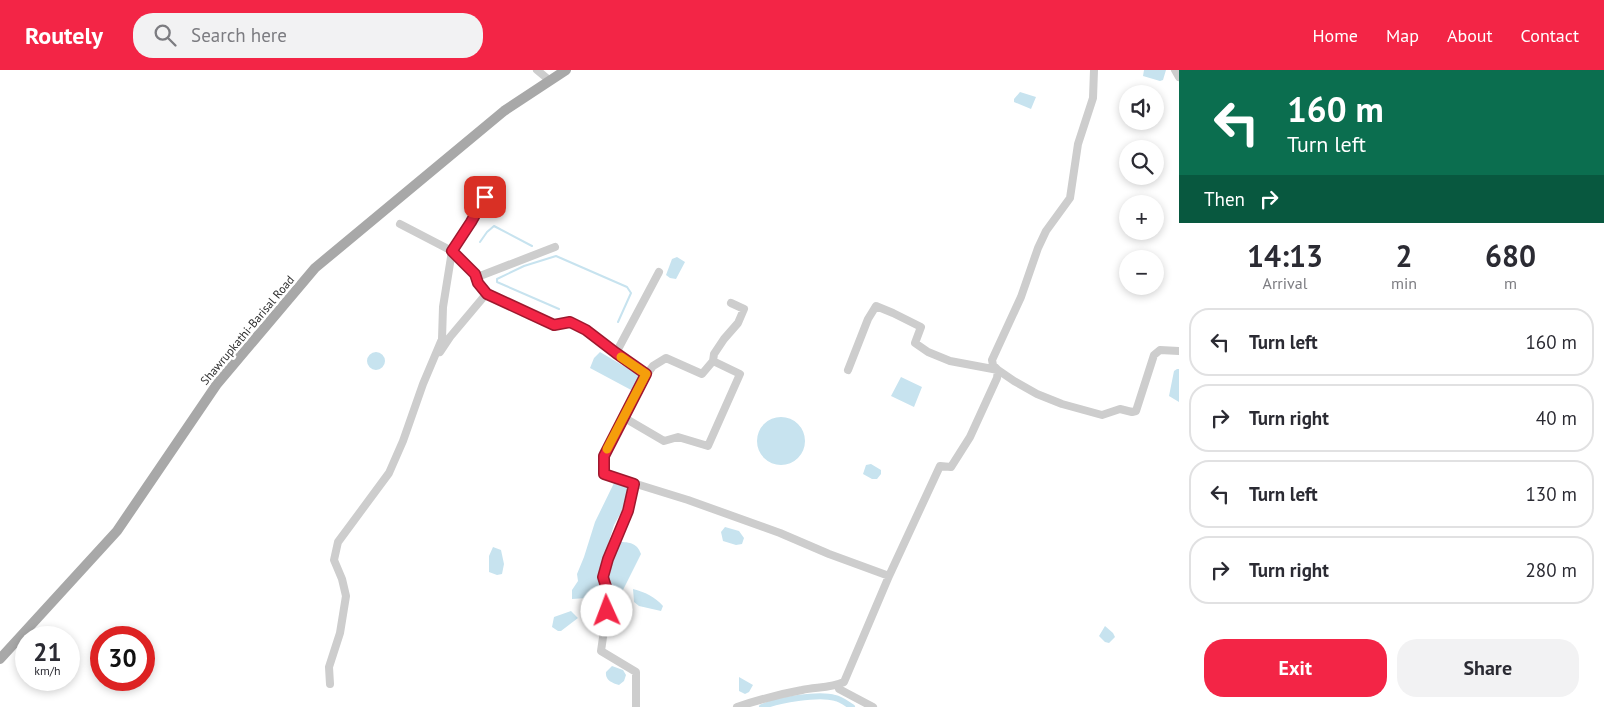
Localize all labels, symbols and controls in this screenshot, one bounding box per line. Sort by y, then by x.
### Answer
search box [133,13,483,58]
text: Routely [25,20,103,51]
icon: search [151,21,179,49]
text: Search here [191,23,287,47]
text: Home [1312,24,1358,47]
text: Map [1386,24,1419,47]
text: About [1447,24,1493,47]
text: Contact [1521,24,1579,47]
map controls [1119,85,1164,295]
button: sound [1119,85,1164,130]
text: 160 m [1287,86,1384,132]
icon: left [1204,90,1269,155]
text: Turn left [1287,130,1366,158]
button: search [1119,140,1164,185]
pin [464,176,506,218]
icon: arrive [471,183,499,211]
icon: right [1255,185,1283,213]
text: Then [1204,187,1245,211]
button: + [1119,195,1164,240]
text: 14:13 [1247,236,1323,275]
text: 2 [1396,236,1413,275]
text: 680 [1485,236,1536,275]
button: − [1119,250,1164,295]
street label: Shawrupkathi-Barisal Road [197,272,297,388]
text: Arrival [1263,273,1307,293]
text: min [1391,273,1417,293]
text: m [1504,273,1517,293]
icon: left [1206,328,1234,356]
text: Turn left [1249,330,1318,354]
text: 160 m [1525,330,1577,354]
icon: right [1206,404,1234,432]
text: Turn right [1249,406,1329,430]
text: 40 m [1536,406,1577,430]
icon: left [1206,480,1234,508]
text: Turn left [1249,482,1318,506]
text: 130 m [1525,482,1577,506]
icon: right [1206,556,1234,584]
text: Turn right [1249,558,1329,582]
text: 280 m [1525,558,1577,582]
position arrow [580,584,632,636]
speed limit sign: 30 [90,626,155,691]
text: 21 [33,636,62,668]
button: Exit [1204,639,1387,697]
button: Share [1397,639,1579,697]
text: km/h [34,663,61,678]

